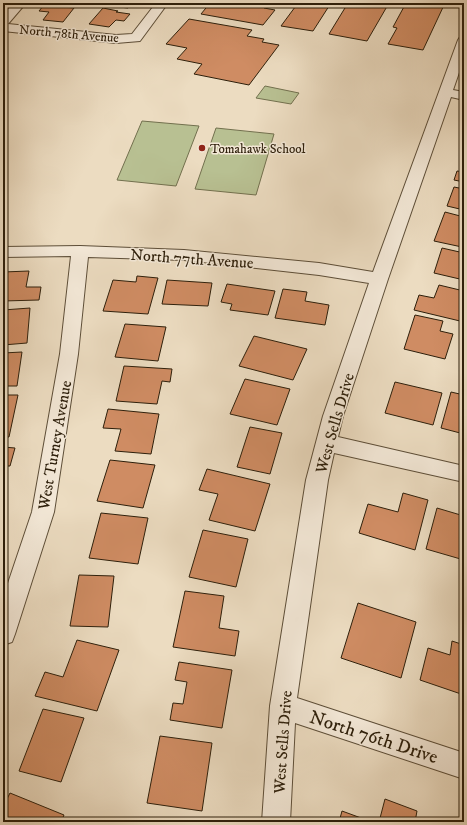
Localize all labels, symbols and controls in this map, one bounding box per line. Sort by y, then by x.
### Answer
street label: North 78th Avenue [18,22,119,46]
place label: Tomahawk School [210,141,305,157]
marker: Tomahawk School [197,143,207,153]
street label: North 77th Avenue [130,245,255,273]
street label: West Sells Drive [311,370,359,477]
street label: West Turney Avenue [34,379,76,512]
street label: West Sells Drive [269,689,297,795]
street label: North 76th Drive [306,706,441,769]

